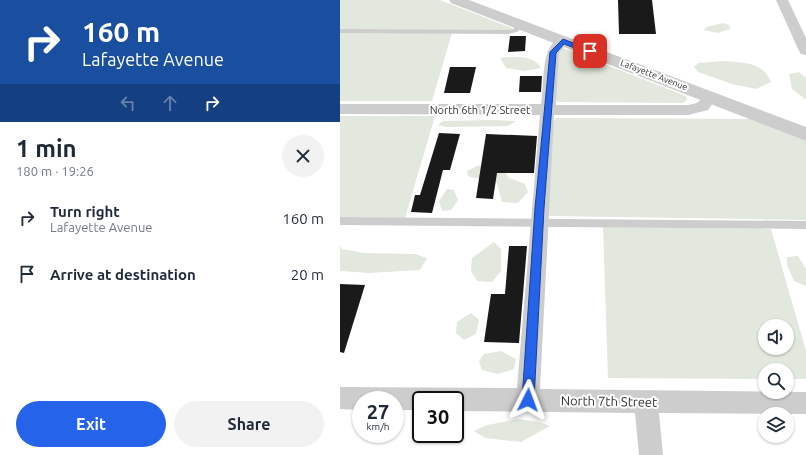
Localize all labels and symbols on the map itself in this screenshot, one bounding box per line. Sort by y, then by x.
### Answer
pin [573,34,607,68]
street label: Lafayette Avenue [619,58,689,92]
street label: North 6th 1/2 Street [430,104,531,116]
position arrow [507,379,549,421]
speed limit sign: 30 [412,391,464,443]
street label: North 7th Street [561,393,657,409]

